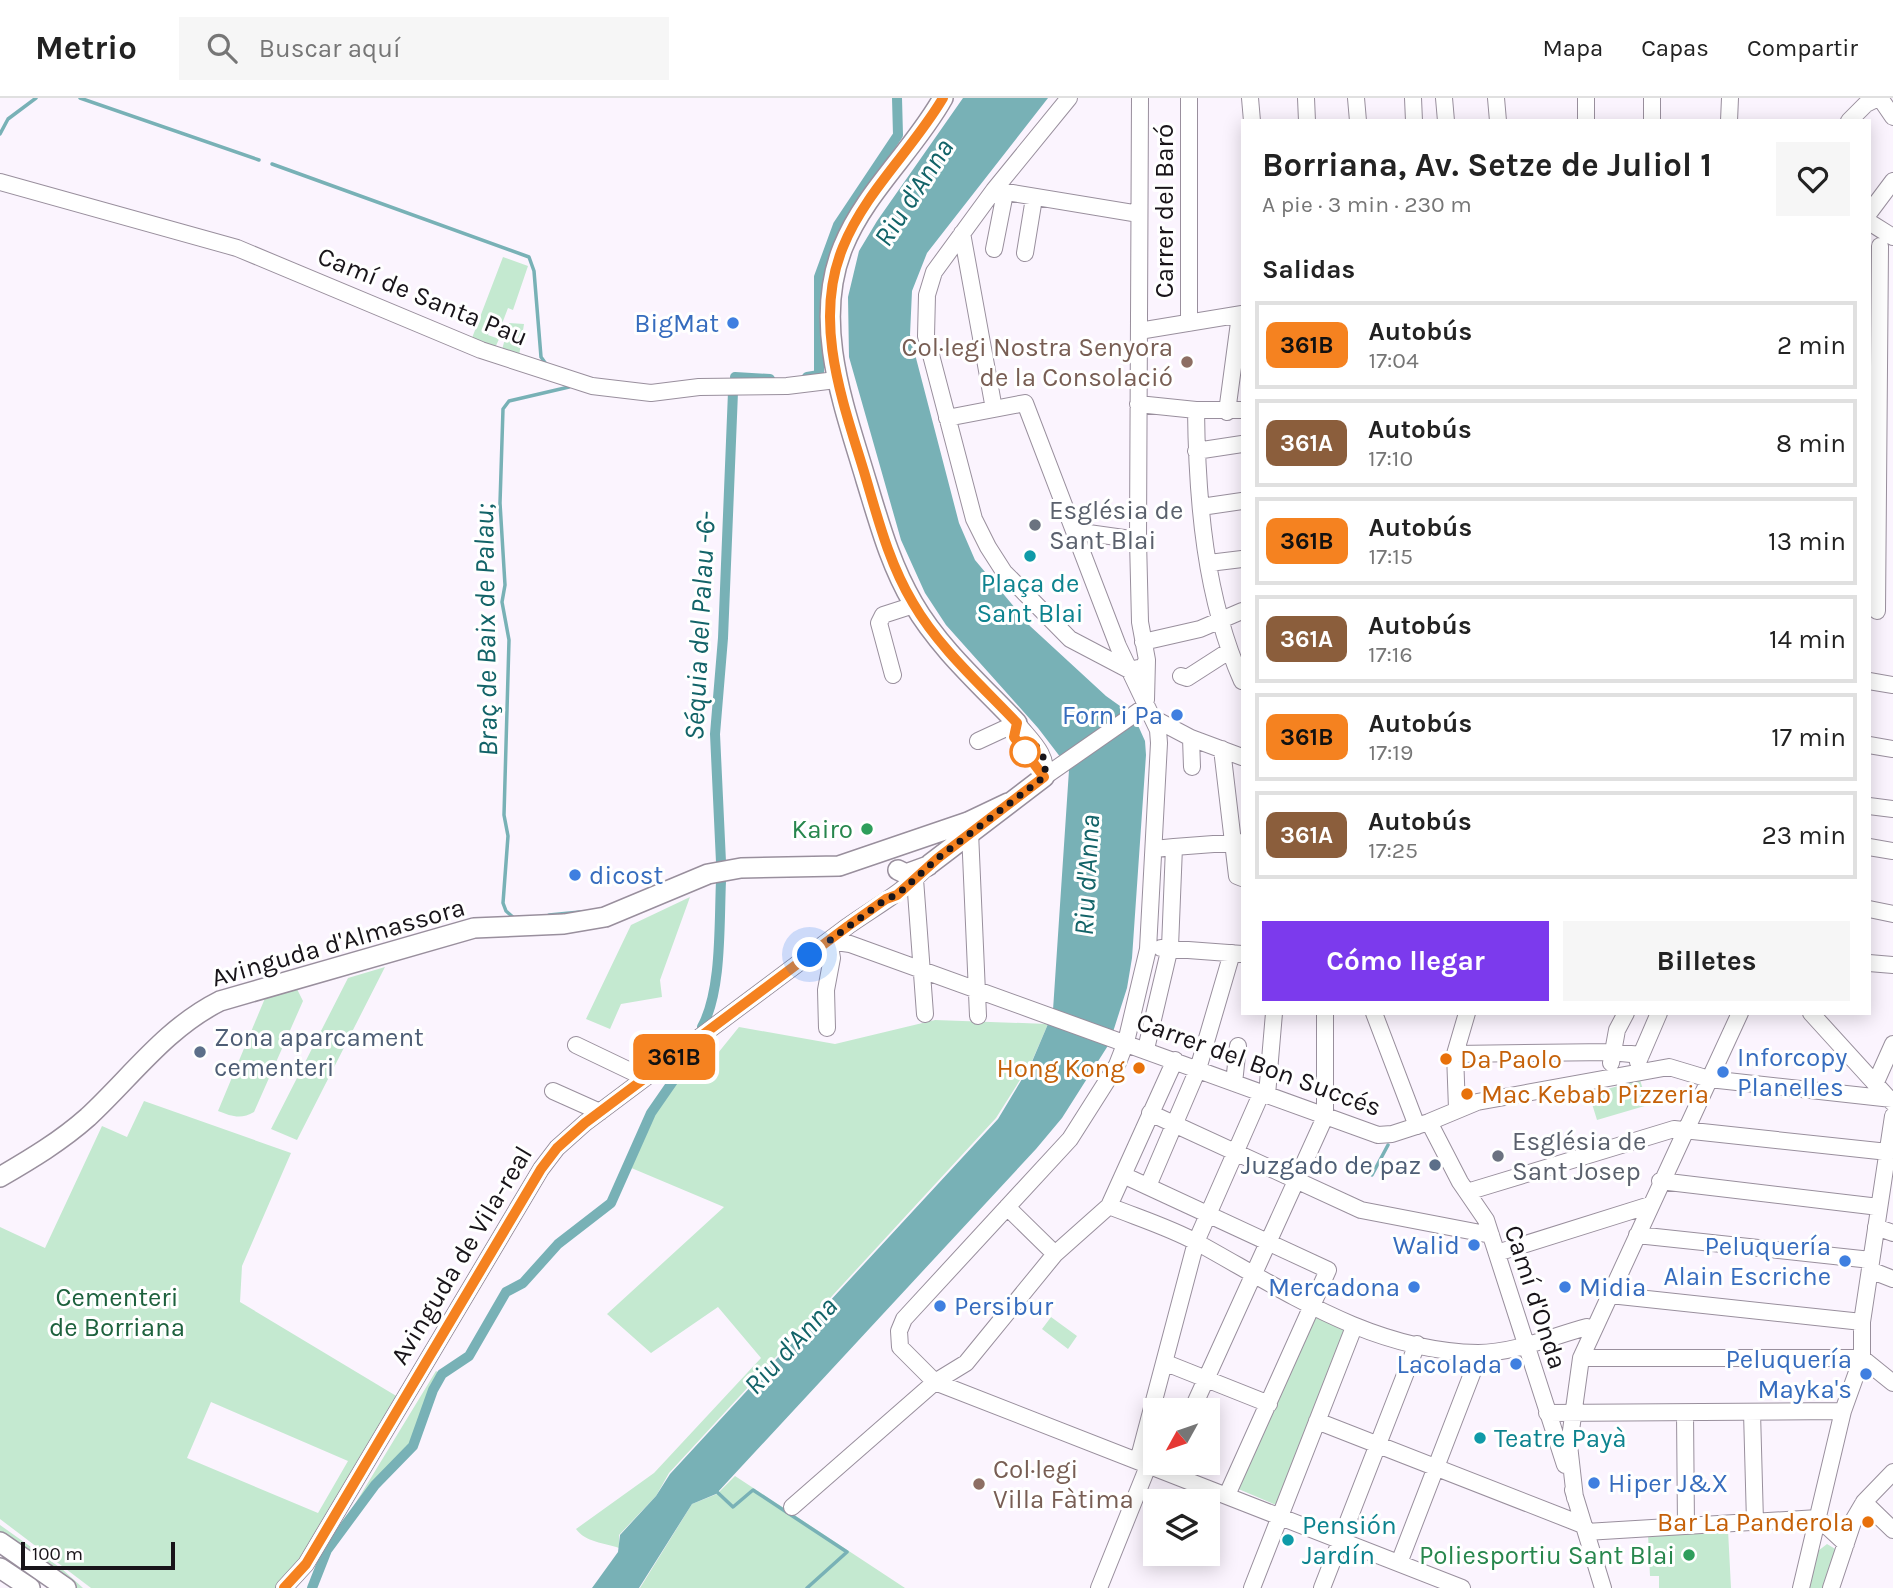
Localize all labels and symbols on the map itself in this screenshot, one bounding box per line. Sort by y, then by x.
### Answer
street label: Carrer del Baró [1149,124,1180,298]
water label: Riu d'Anna [866,132,960,252]
street label: Camí de Santa Pau [313,240,532,353]
place label: BigMat [634,308,719,339]
marker: BigMat [725,315,741,331]
place label: Col·legi Nostra Senyora de la Consolació [902,332,1173,393]
marker: Col·legi Nostra Senyora de la Consolació [1179,354,1195,370]
place label: Església de Sant Blai [1049,495,1183,556]
water label: Braç de Baix de Palau; [467,503,504,757]
water label: Séquia del Palau -6- [677,510,722,741]
marker: Església de Sant Blai [1027,517,1043,533]
marker: Plaça de Sant Blai [1022,548,1038,564]
place label: Plaça de Sant Blai [976,568,1084,629]
place label: Forn i Pa [1062,700,1163,731]
marker: Forn i Pa [1169,707,1185,723]
unlabelled marker [1010,737,1040,767]
water label: Riu d'Anna [1067,813,1106,937]
place label: Kairo [792,814,853,845]
marker: Kairo [859,821,875,837]
place label: dicost [589,860,663,891]
marker: dicost [567,867,583,883]
street label: Avinguda d'Almassora [208,891,468,994]
your location [792,937,827,972]
street label: Carrer del Bon Succés [1132,1006,1385,1123]
place label: Zona aparcament cementeri [214,1022,424,1083]
line badge: 361B [625,1034,723,1080]
place label: Inforcopy Planelles [1737,1042,1847,1103]
marker: Zona aparcament cementeri [192,1044,208,1060]
place label: Da Paolo [1460,1044,1562,1075]
marker: Da Paolo [1438,1051,1454,1067]
place label: Hong Kong [996,1053,1125,1084]
marker: Hong Kong [1131,1060,1147,1076]
marker: Inforcopy Planelles [1715,1064,1731,1080]
place label: Mac Kebab Pizzeria [1481,1079,1709,1110]
marker: Mac Kebab Pizzeria [1459,1086,1475,1102]
place label: Església de Sant Josep [1512,1126,1646,1187]
street label: Avinguda de Vila-real [384,1140,539,1370]
marker: Església de Sant Josep [1490,1148,1506,1164]
place label: Juzgado de paz [1241,1150,1421,1181]
marker: Juzgado de paz [1427,1157,1443,1173]
street label: Camí d'Onda [1498,1221,1573,1373]
place label: Walid [1393,1230,1460,1261]
place label: Peluquería Alain Escriche [1664,1231,1831,1292]
marker: Walid [1466,1237,1482,1253]
marker: Peluquería Alain Escriche [1837,1253,1853,1269]
place label: Mercadona [1268,1272,1400,1303]
place label: Midia [1579,1272,1646,1303]
marker: Mercadona [1406,1279,1422,1295]
marker: Midia [1557,1279,1573,1295]
park label: Cementeri de Borriana [49,1282,185,1343]
water label: Riu d'Anna [737,1290,844,1401]
place label: Persibur [954,1291,1054,1322]
marker: Persibur [932,1298,948,1314]
place label: Peluquería Mayka's [1725,1344,1852,1405]
place label: Lacolada [1397,1349,1502,1380]
marker: Lacolada [1508,1356,1524,1372]
marker: Peluquería Mayka's [1858,1366,1874,1382]
north arrow [1143,1398,1220,1475]
place label: Teatre Payà [1494,1423,1627,1454]
marker: Teatre Payà [1472,1430,1488,1446]
place label: Col·legi Villa Fàtima [993,1454,1134,1515]
place label: Hiper J&X [1608,1468,1728,1499]
marker: Hiper J&X [1586,1475,1602,1491]
marker: Col·legi Villa Fàtima [971,1476,987,1492]
place label: Bar La Panderola [1657,1507,1854,1538]
place label: Pensión Jardín [1302,1510,1397,1571]
marker: Bar La Panderola [1860,1514,1876,1530]
marker: Pensión Jardín [1280,1532,1296,1548]
scale bar [21,1539,175,1571]
place label: Poliesportiu Sant Blai [1419,1540,1675,1571]
marker: Poliesportiu Sant Blai [1681,1547,1697,1563]

